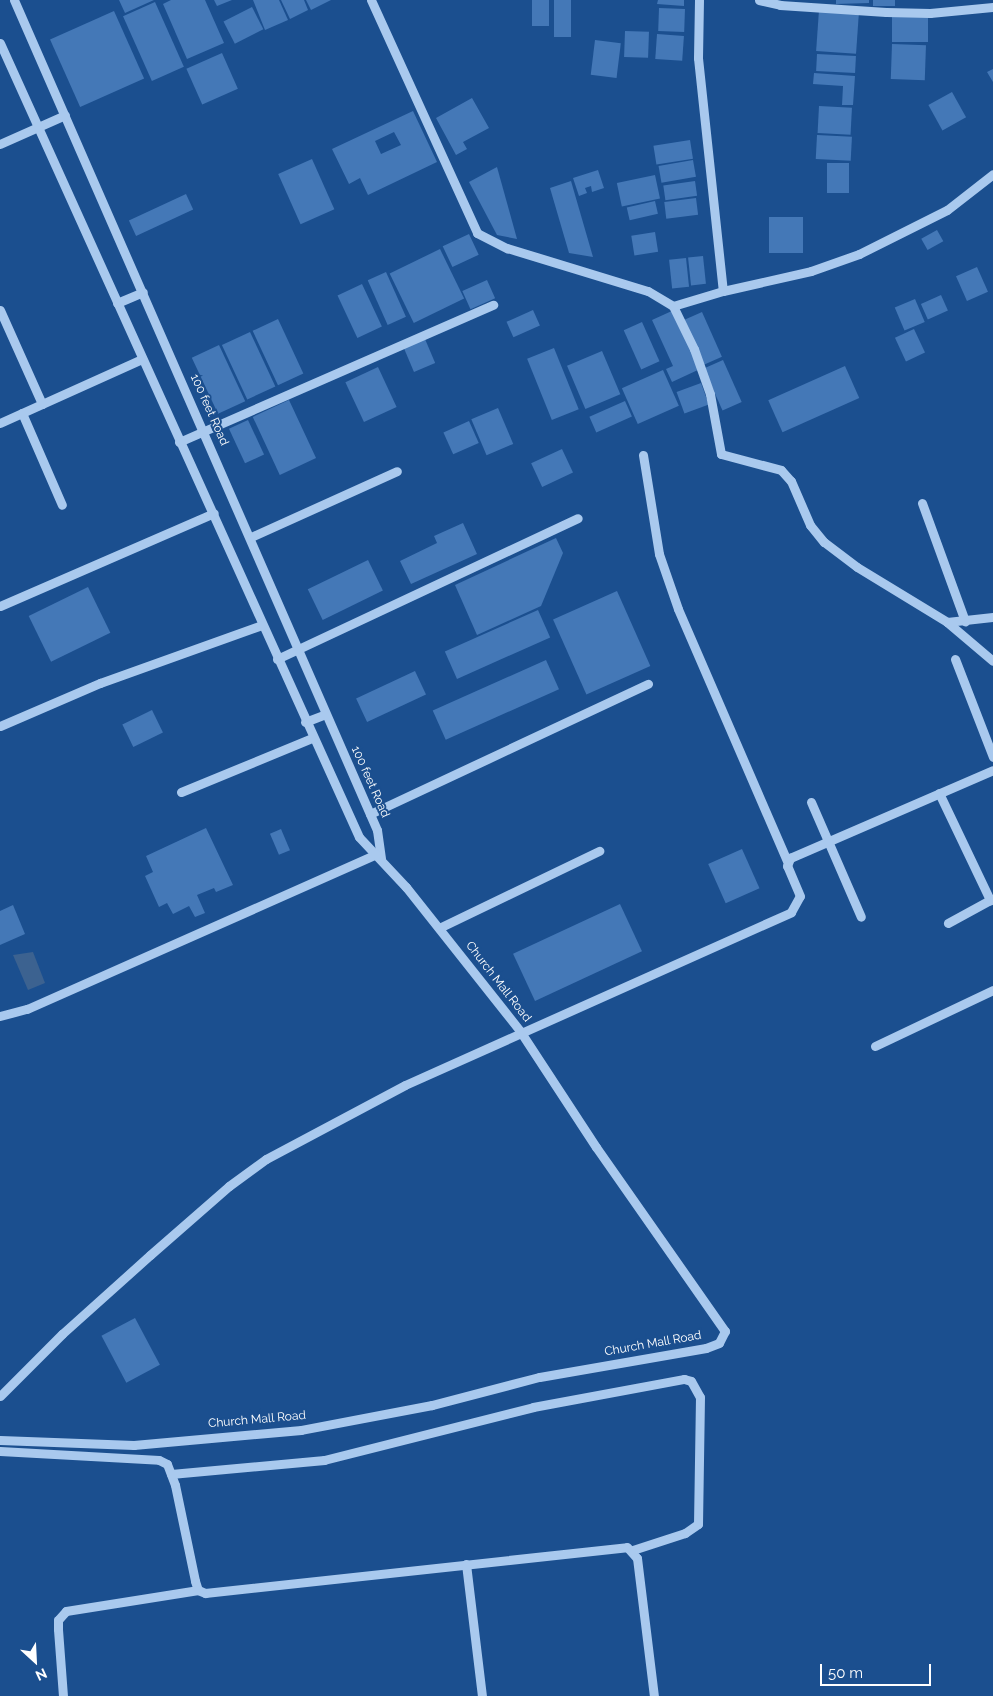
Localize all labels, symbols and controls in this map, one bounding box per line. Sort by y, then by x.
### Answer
street label: 100 feet Road [187,372,231,448]
street label: 100 feet Road [348,744,392,820]
street label: Church Mall Road [462,939,534,1025]
street label: Church Mall Road [603,1328,703,1360]
street label: Church Mall Road [207,1409,307,1431]
north arrow [10,1636,60,1686]
scale bar [823,1654,934,1686]
text: 50 m [828,1664,863,1682]
text: N [33,1665,50,1684]

